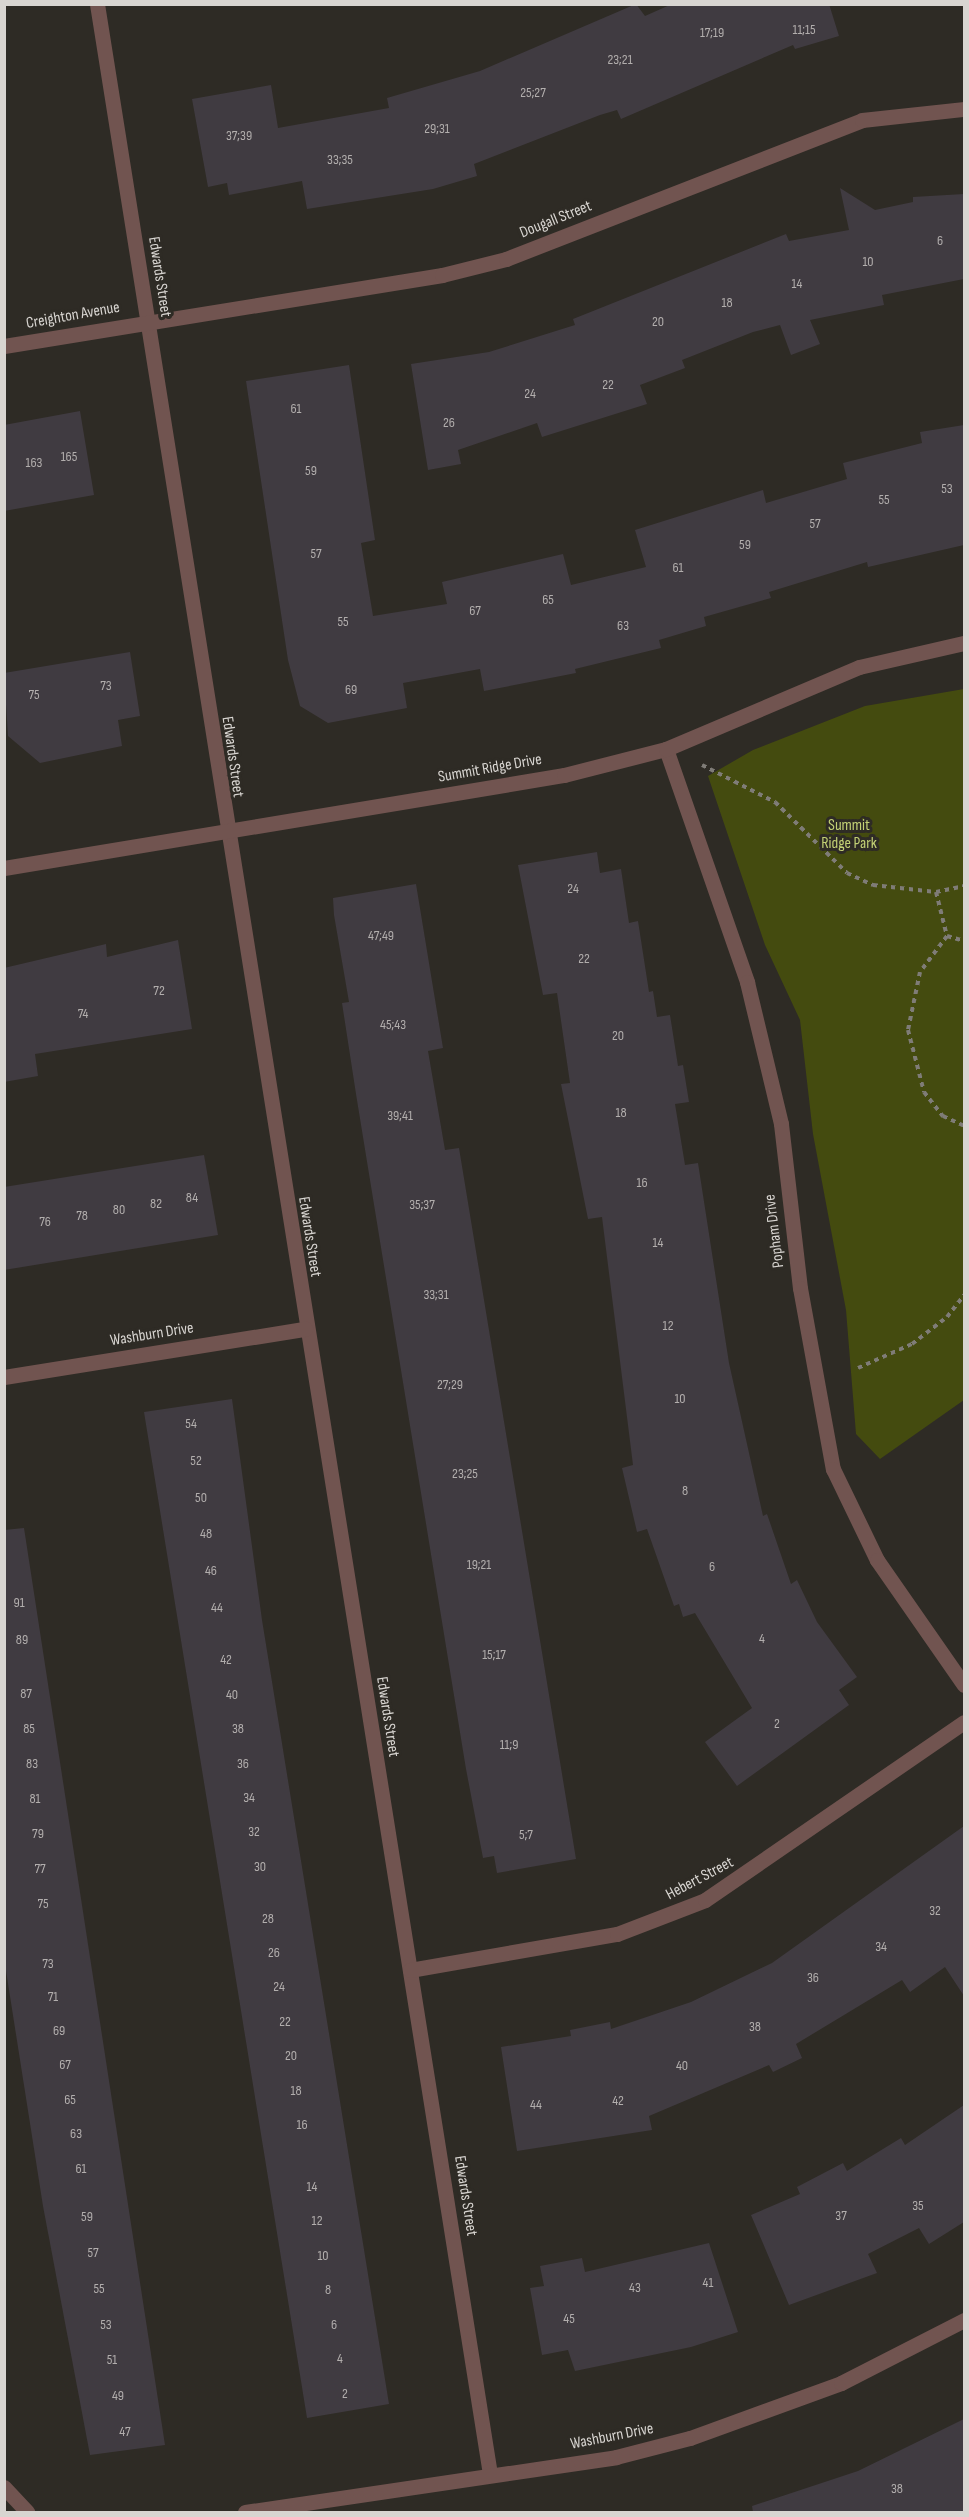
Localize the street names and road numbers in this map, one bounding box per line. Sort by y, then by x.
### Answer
street label: Dougall Street [517,197,595,243]
street label: Edwards Street [143,235,175,319]
street label: Creighton Avenue [25,298,121,334]
street label: Edwards Street [217,715,247,799]
street label: Summit Ridge Drive [437,750,543,788]
street label: Popham Drive [761,1193,789,1269]
street label: Edwards Street [293,1195,325,1279]
street label: Washburn Drive [109,1319,195,1351]
street label: Edwards Street [371,1675,403,1759]
street label: Hebert Street [663,1853,737,1905]
street label: Edwards Street [449,2154,481,2238]
street label: Washburn Drive [569,2420,655,2454]

